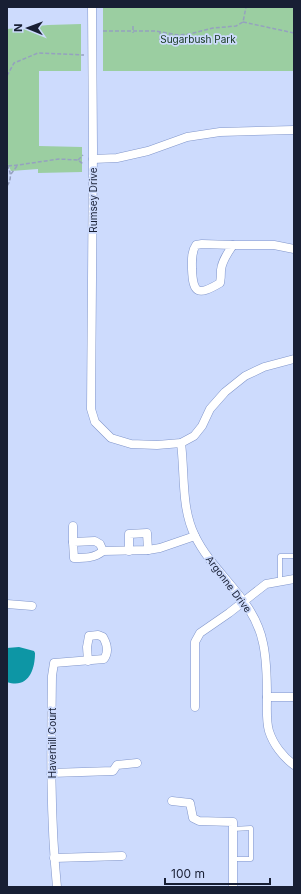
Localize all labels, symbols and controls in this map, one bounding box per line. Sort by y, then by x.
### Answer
north arrow [8,8,48,48]
text: N [11,24,25,32]
park label: Sugarbush Park [160,33,236,45]
street label: Rumsey Drive [87,167,99,233]
street label: Argonne Drive [204,553,254,615]
street label: Haverhill Court [46,707,58,778]
scale bar [165,860,270,886]
text: 100 m [171,866,205,881]

